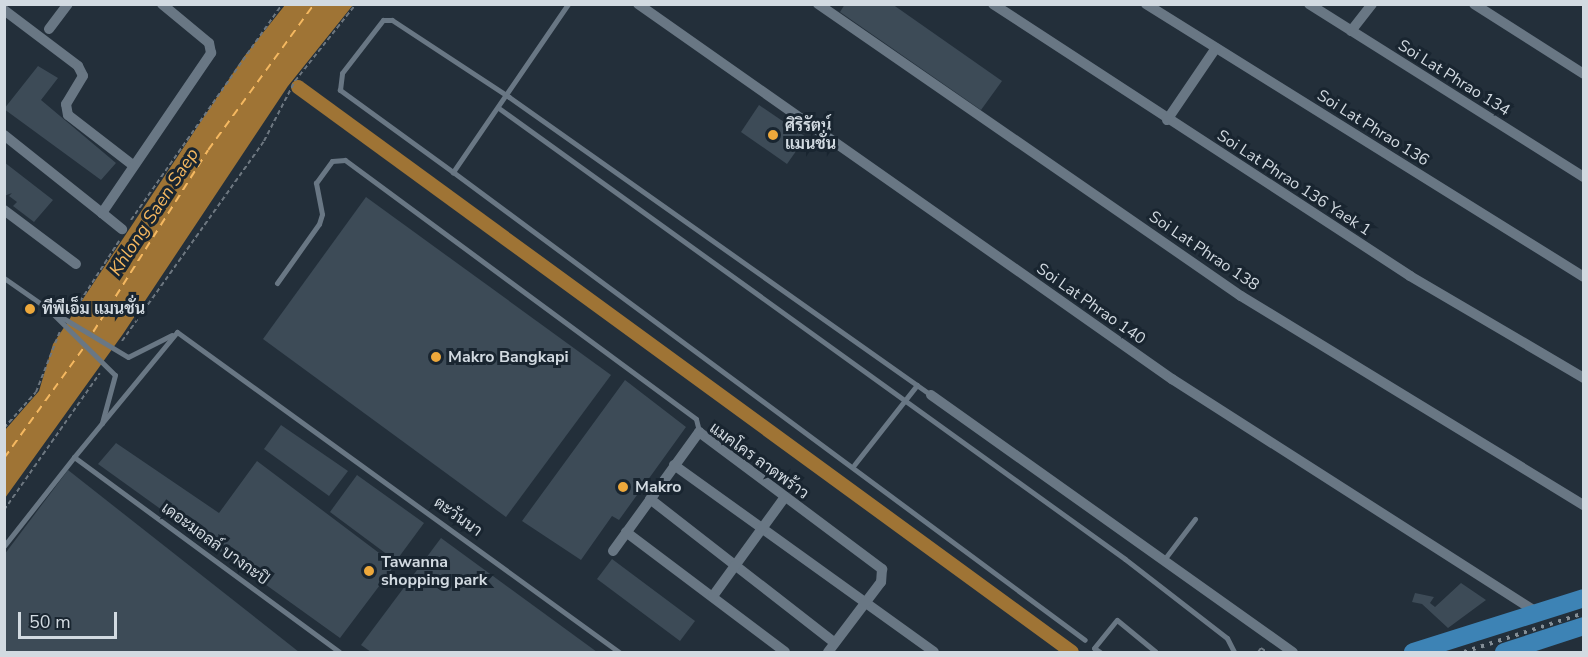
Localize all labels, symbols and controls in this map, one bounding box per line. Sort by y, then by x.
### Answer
street label: Soi Lat Phrao 134 [1394,36,1514,120]
street label: Soi Lat Phrao 136 [1313,86,1433,170]
place label: ศิริรัตน์ แมนชั่น [785,116,836,154]
street label: Soi Lat Phrao 136 Yaek 1 [1213,126,1375,240]
marker: ศิริรัตน์ แมนชั่น [766,128,780,142]
water label: Khlong Saen Saep [105,144,203,280]
street label: Soi Lat Phrao 138 [1145,207,1263,295]
street label: Soi Lat Phrao 140 [1033,259,1149,349]
place label: ทีพีเอ็ม แมนชั่น [42,299,145,319]
marker: ทีพีเอ็ม แมนชั่น [23,302,37,316]
place label: Makro Bangkapi [448,347,569,367]
marker: Makro Bangkapi [429,350,443,364]
street label: แมคโคร ลาดพร้าว [706,419,812,503]
place label: Makro [635,477,682,497]
marker: Makro [616,480,630,494]
street label: ตะวันนา [430,493,486,541]
street label: เดอะมอลล์ บางกะปิ [158,499,272,589]
place label: Tawanna shopping park [381,552,487,590]
marker: Tawanna shopping park [362,564,376,578]
scale bar [21,600,120,638]
text: 50 m [29,610,71,634]

